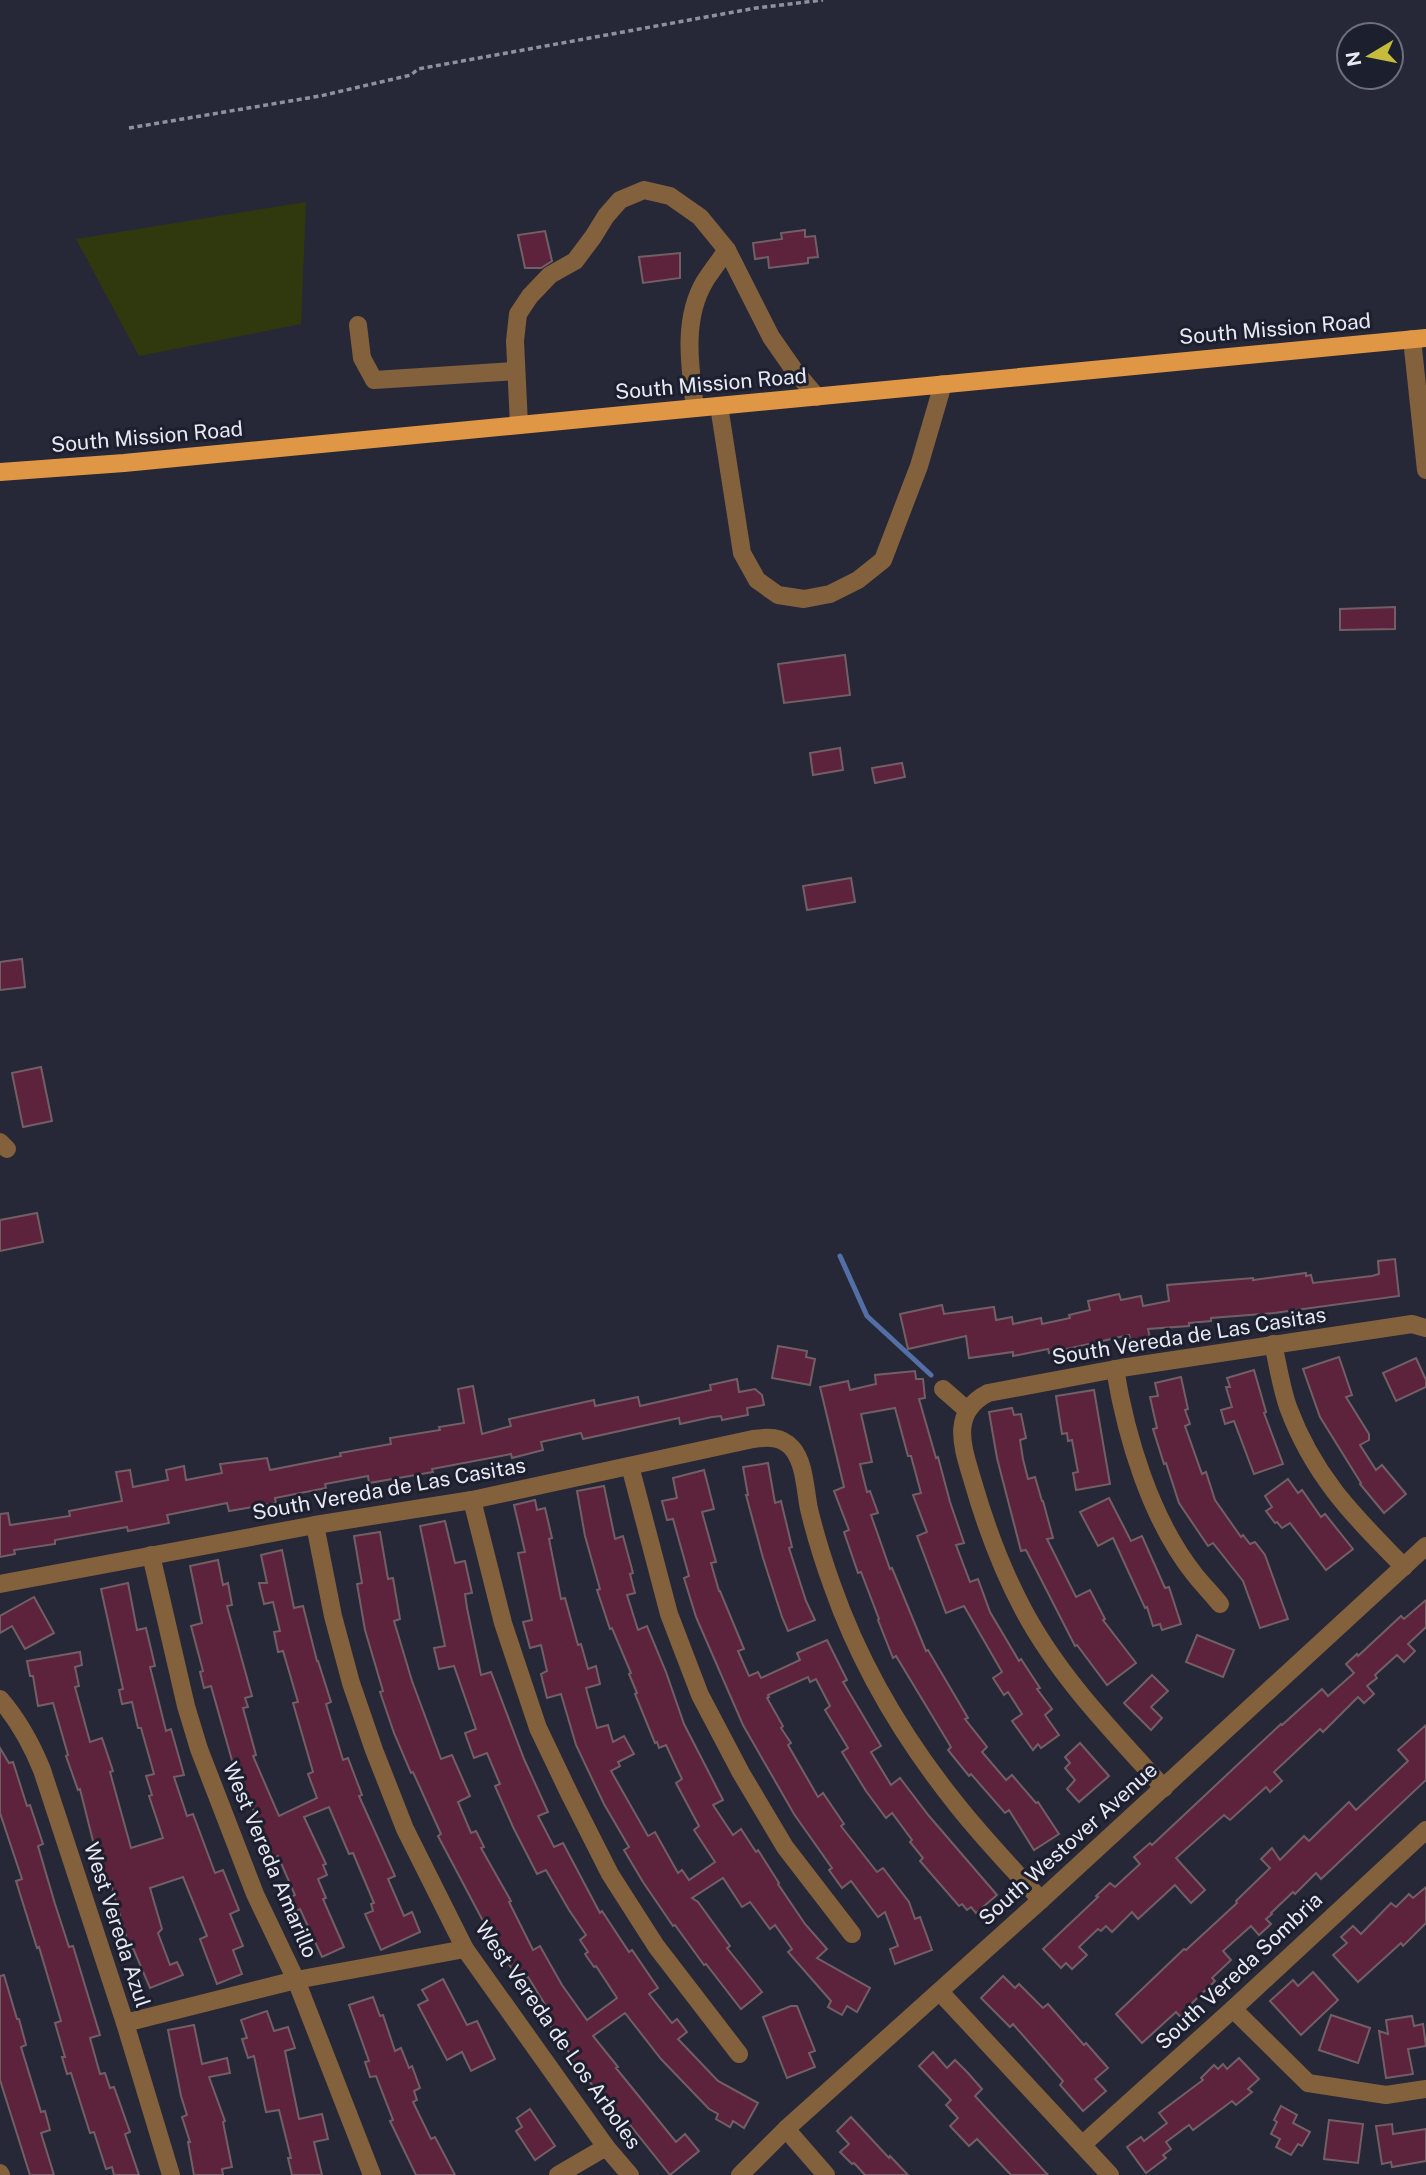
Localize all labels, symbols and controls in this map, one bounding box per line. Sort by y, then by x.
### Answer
north arrow [1335,21,1405,91]
text: N [1341,50,1365,68]
street label: South Mission Road [1178,308,1372,349]
street label: South Mission Road [614,363,808,404]
street label: South Mission Road [50,416,244,457]
street label: South Vereda de Las Casitas [1050,1301,1328,1370]
street label: South Vereda de Las Casitas [250,1452,528,1525]
street label: South Westover Avenue [973,1757,1162,1930]
street label: West Vereda Amarillo [218,1758,323,1961]
street label: West Vereda Azul [79,1839,156,2011]
street label: South Vereda Sombria [1150,1887,1327,2054]
street label: West Vereda de Los Arboles [470,1916,647,2153]

